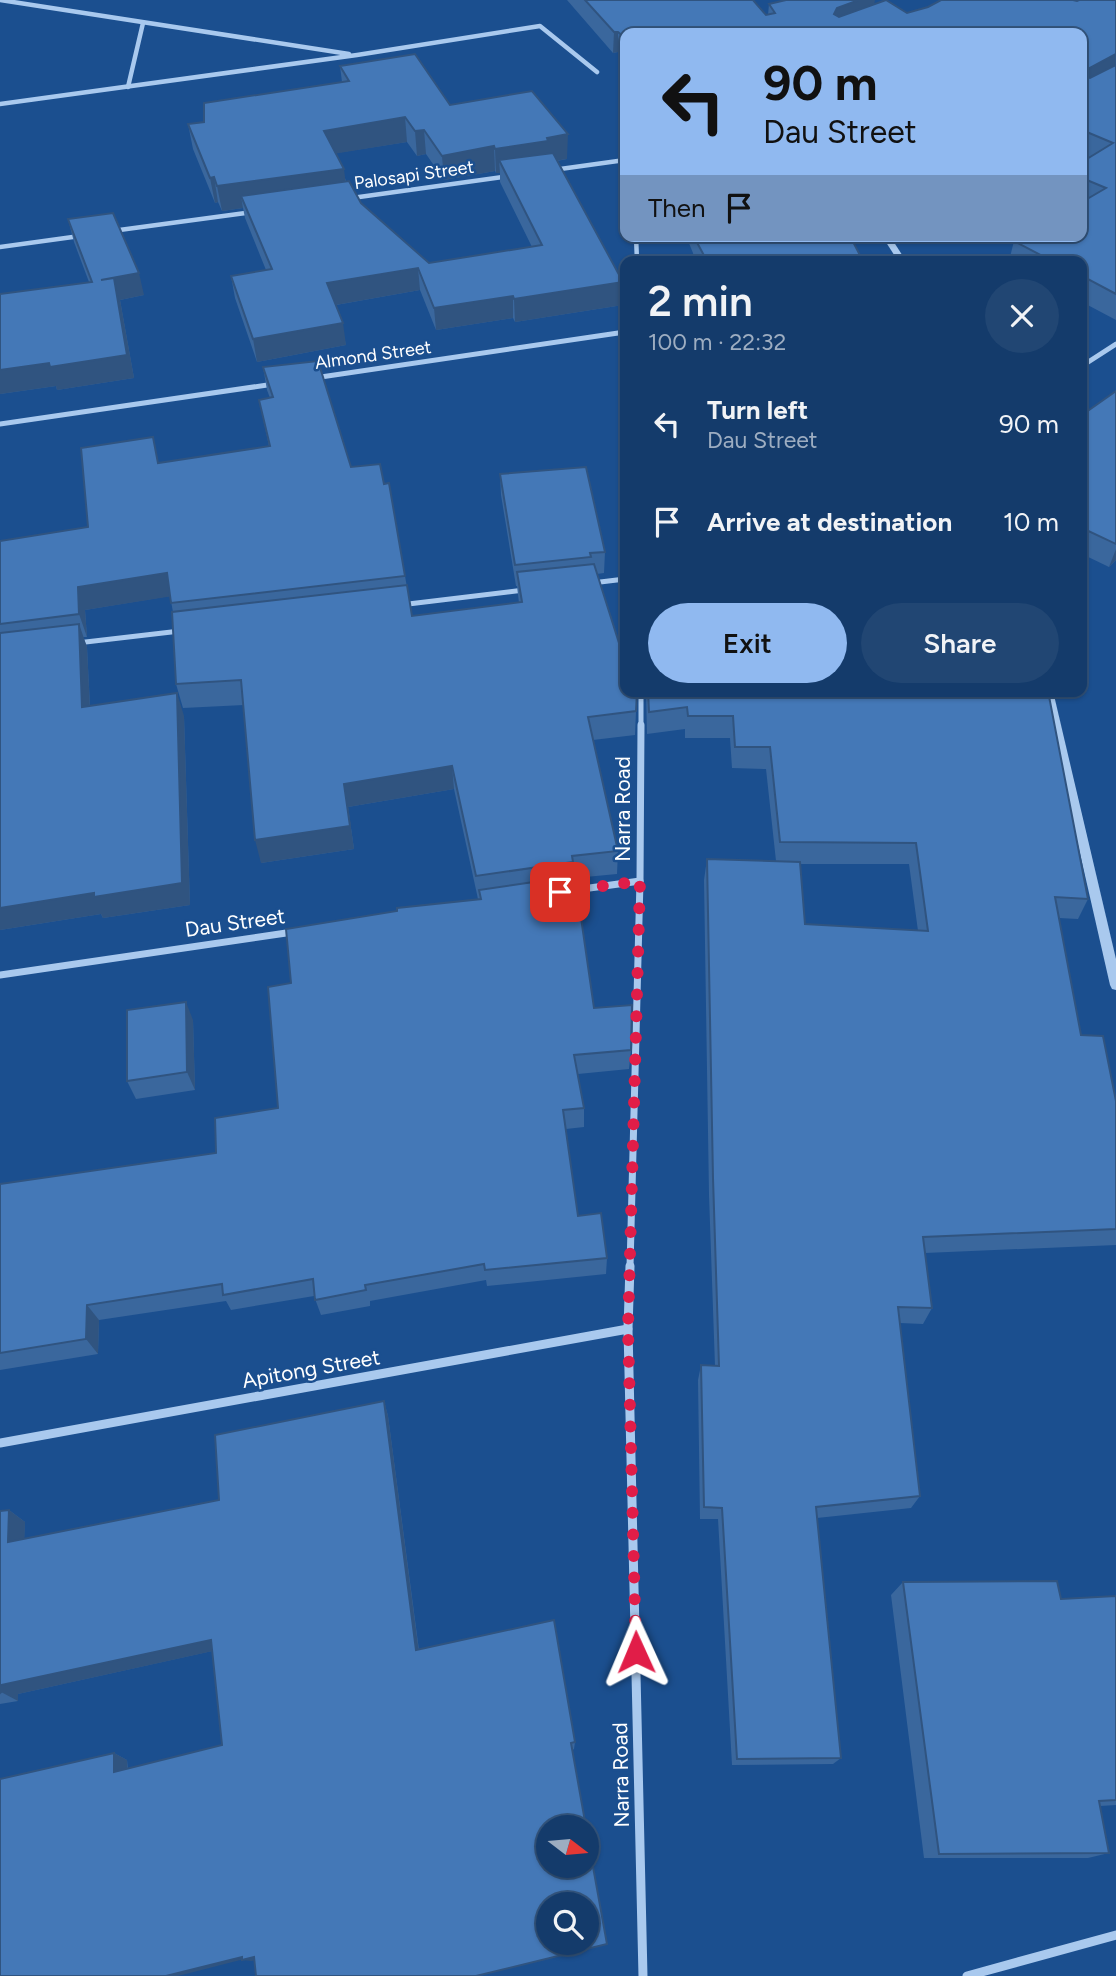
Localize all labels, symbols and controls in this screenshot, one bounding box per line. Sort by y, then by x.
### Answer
text: 90 m [763,53,878,112]
icon: left [648,56,739,147]
text: Dau Street [763,113,917,151]
street label: Palosapi Street [353,156,476,194]
icon: arrive [720,189,758,227]
text: Then [648,192,706,224]
text: 2 min [648,276,753,327]
button: close [985,279,1059,353]
text: 100 m · 22:32 [648,328,786,356]
street label: Almond Street [313,336,433,374]
text: Turn left [707,394,808,426]
icon: left [648,405,686,443]
text: 90 m [999,408,1059,440]
text: Dau Street [707,426,817,454]
icon: arrive [648,503,686,541]
text: Arrive at destination [707,506,952,538]
text: 10 m [1003,506,1059,538]
button: Exit [648,603,847,683]
button: Share [861,603,1059,683]
street label: Narra Road [610,756,635,862]
pin [530,862,590,922]
icon: arrive [541,873,579,911]
street label: Dau Street [183,903,287,942]
street label: Apitong Street [240,1344,382,1393]
position arrow [599,1615,673,1689]
street label: Narra Road [607,1722,634,1828]
north arrow [536,1815,598,1878]
map controls [536,1815,599,1955]
button: search [536,1892,599,1955]

